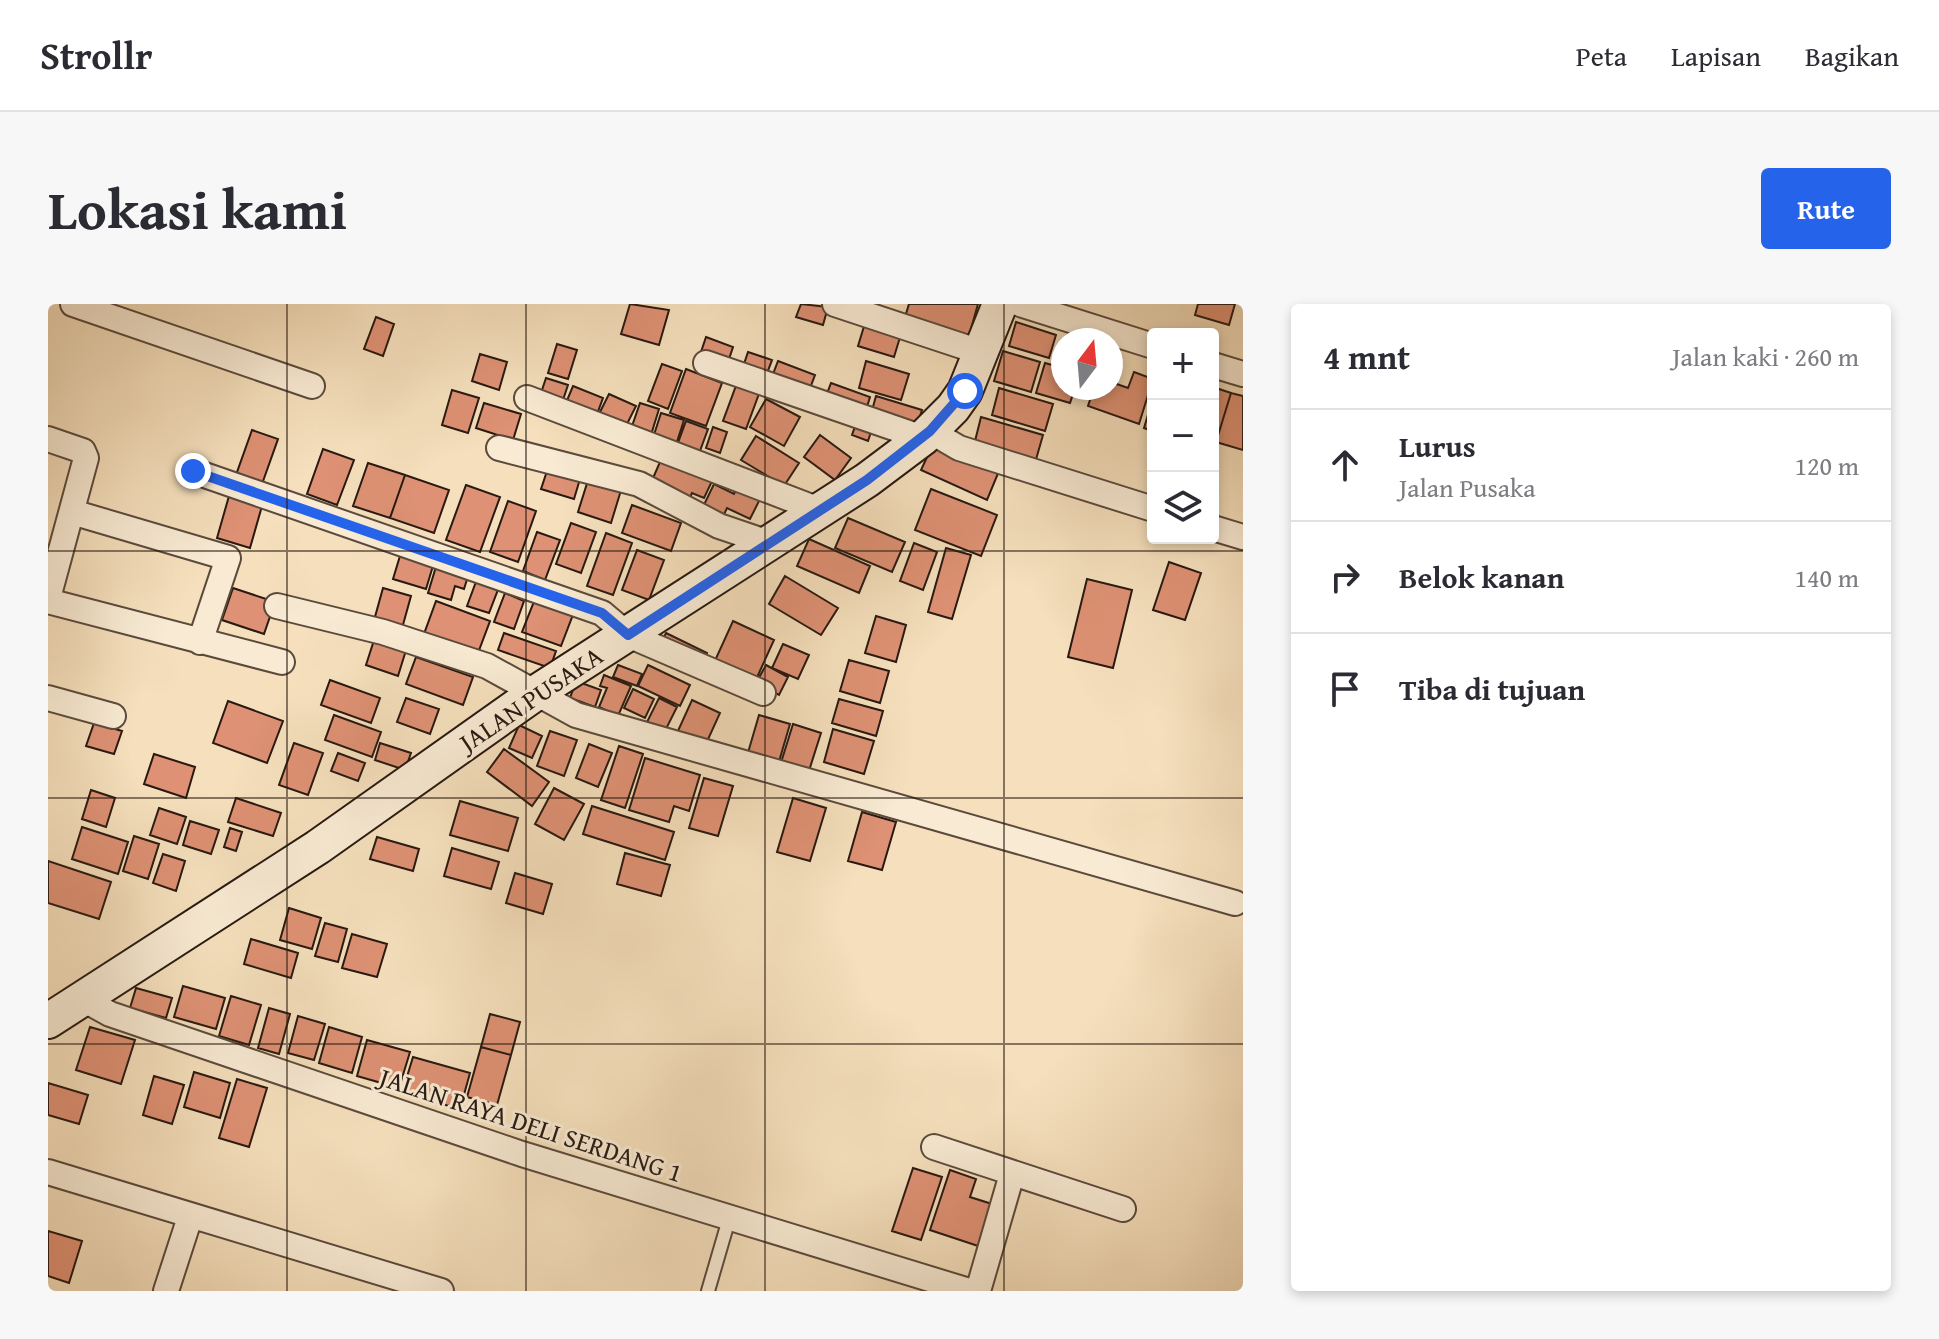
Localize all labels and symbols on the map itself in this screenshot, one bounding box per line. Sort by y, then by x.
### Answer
north arrow [1051,328,1123,400]
route start [947,373,983,409]
route end [175,453,211,489]
street label: JALAN PUSAKA [449,636,611,763]
street label: JALAN RAYA DELI SERDANG 1 [372,1056,688,1192]

